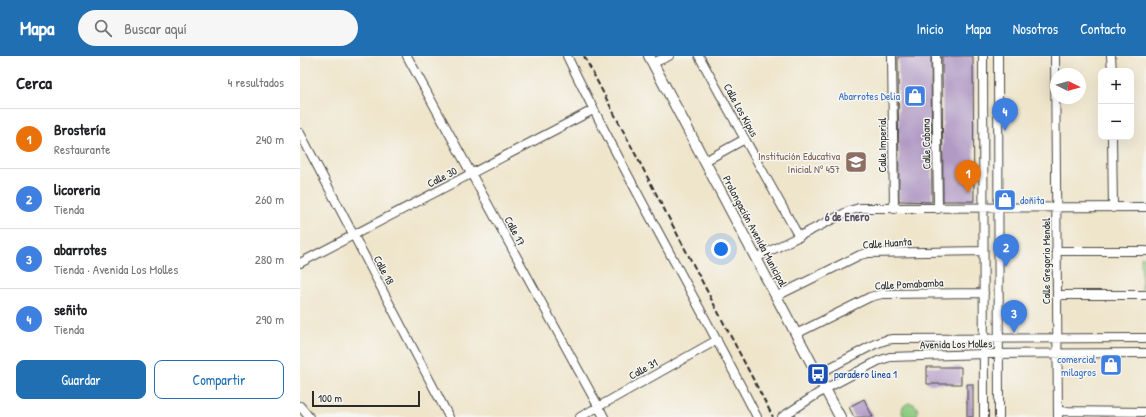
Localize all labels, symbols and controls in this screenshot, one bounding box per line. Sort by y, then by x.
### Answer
search box [78,10,358,46]
text: Mapa [20,15,54,41]
icon: search [92,17,114,39]
text: Buscar aquí [124,18,187,39]
text: Inicio [917,19,943,38]
text: Mapa [965,19,991,38]
text: Nosotros [1013,19,1058,38]
text: Contacto [1080,19,1126,38]
north arrow [1050,68,1086,104]
map controls [1098,68,1134,140]
button: + [1098,68,1134,104]
text: Cerca [16,71,52,94]
text: 4 resultados [227,73,284,91]
street label: Calle Los Kipus [721,81,761,139]
shop icon: Abarrotes Delia [902,83,928,109]
place label: Abarrotes Delia [839,89,901,103]
pin: 4 [992,98,1018,131]
button: − [1098,104,1134,140]
street label: Calle Imperial [875,117,889,173]
street label: Calle Cabana [919,118,933,169]
text: Brostería [54,119,105,140]
text: 1 [27,130,31,148]
text: 240 m [255,130,284,148]
text: Restaurante [54,140,110,158]
place label: Institución Educativa Inicial Nº 457 [758,149,841,176]
school or university icon: Institución Educativa Inicial Nº 457 [843,149,869,175]
pin: 1 [955,160,981,193]
street label: Calle 30 [425,164,459,190]
street label: Prolongación Avenida Municipal [720,173,790,289]
text: licoreria [54,179,100,200]
shop icon: doñita [992,187,1018,213]
text: 2 [26,190,32,208]
text: 260 m [255,190,284,208]
place label: doñita [1020,193,1045,207]
text: Tienda [54,200,84,218]
district label: 6 de Enero [825,208,870,225]
street label: Calle 17 [501,214,529,248]
street label: Calle Gregorio Mendel [1039,218,1053,304]
street label: Calle Huanta [862,234,913,252]
pin: 2 [993,234,1019,267]
text: abarrotes [54,239,106,260]
your location [711,239,731,259]
text: 3 [26,250,32,268]
text: 280 m [255,250,284,268]
street label: Calle 18 [371,253,398,287]
text: Tienda · Avenida Los Molles [54,260,178,278]
street label: Calle Pomabamba [874,275,944,293]
text: señito [54,299,87,320]
pin: 3 [1001,300,1027,333]
text: 4 [27,310,31,328]
text: 290 m [255,310,284,328]
text: Tienda [54,320,84,338]
street label: Avenida Los Molles [920,336,992,352]
place label: comercial milagros [1057,352,1096,379]
shop icon: comercial milagros [1098,352,1124,378]
street label: Calle 31 [626,355,660,383]
button: Guardar [16,360,146,399]
button: Compartir [154,360,284,399]
bus stop icon: paradero linea 1 [805,361,831,387]
place label: paradero linea 1 [834,367,897,381]
scale bar [312,389,420,408]
text: 100 m [318,391,342,405]

